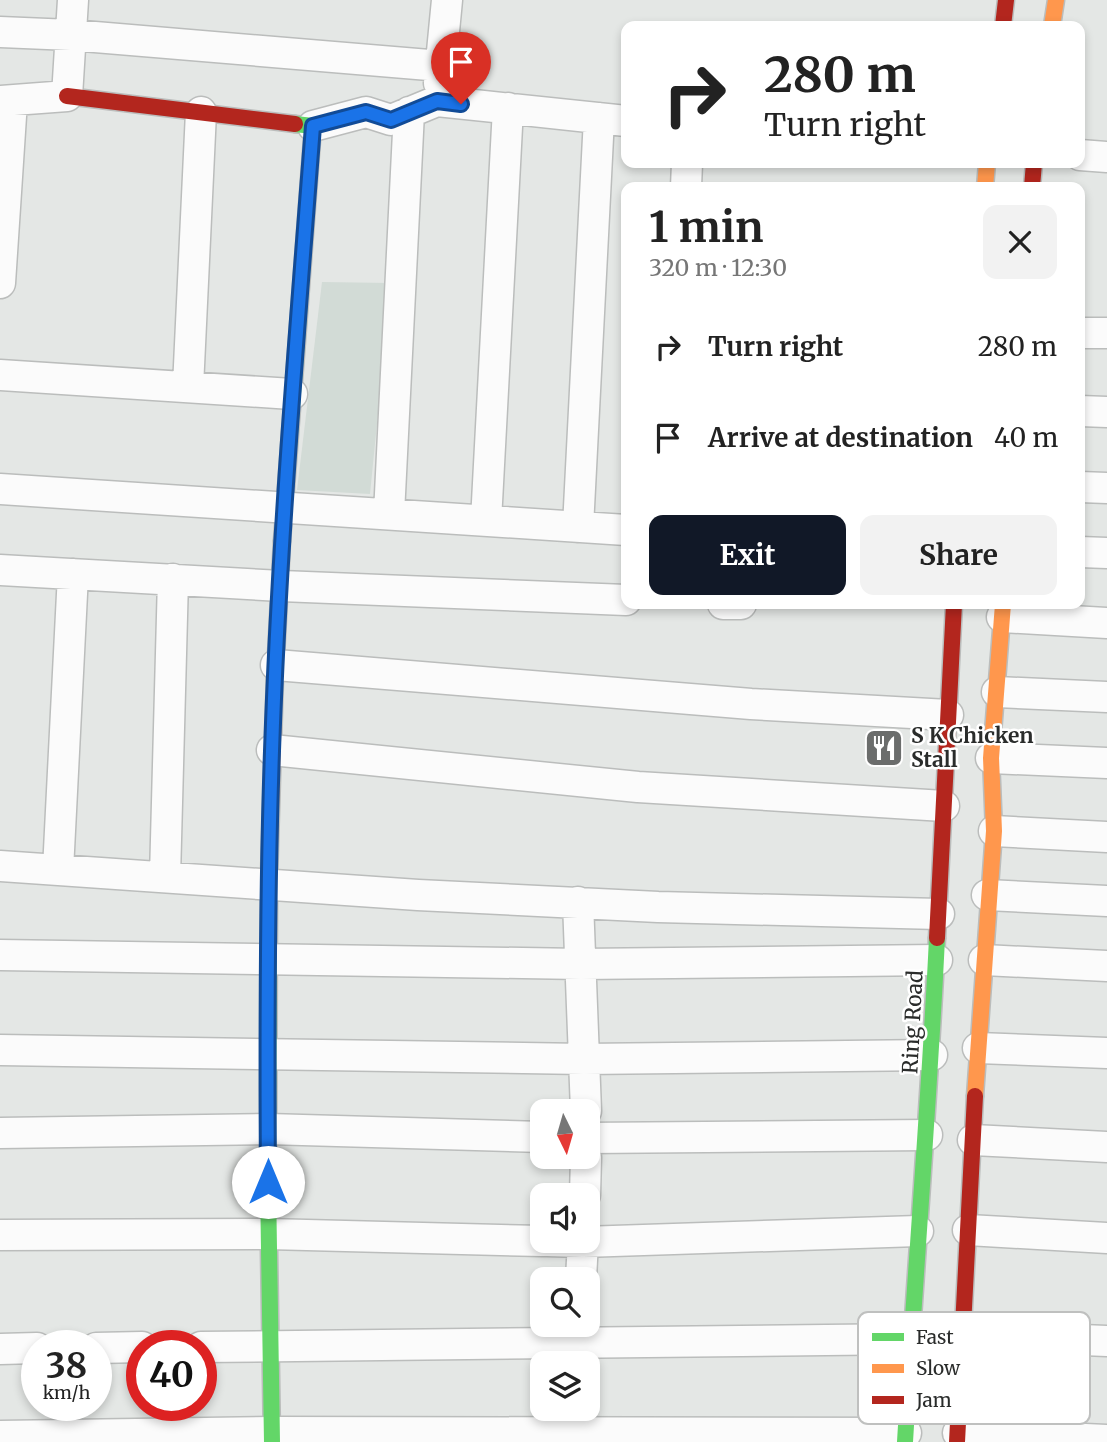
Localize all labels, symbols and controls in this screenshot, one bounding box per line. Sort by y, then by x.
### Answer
pin [431,32,491,104]
icon: arrive [442,43,480,81]
text: 280 m [764,44,916,105]
icon: right [649,49,740,140]
text: Turn right [764,105,926,145]
text: 1 min [649,201,763,253]
button: close [983,205,1057,279]
text: 320 m · 12:30 [649,253,787,282]
icon: right [649,328,687,366]
text: Turn right [708,330,843,363]
text: 280 m [978,330,1057,363]
icon: arrive [649,419,687,457]
text: Arrive at destination [708,421,973,454]
text: 40 m [994,421,1058,454]
button: Exit [649,515,846,595]
button: Share [860,515,1057,595]
place label: S K Chicken Stall [911,722,1033,773]
restaurant icon: S K Chicken Stall [863,727,905,769]
street label: Ring Road [896,969,929,1074]
north arrow [530,1099,600,1169]
map controls [530,1099,600,1421]
position arrow [231,1145,305,1219]
button: sound [530,1183,600,1253]
button: search [530,1267,600,1337]
legend [858,1312,1090,1424]
text: Fast [916,1325,954,1349]
speed limit sign: 40 [126,1330,217,1421]
text: 38 [46,1344,87,1388]
button: layers [530,1351,600,1421]
text: Slow [916,1356,961,1380]
text: km/h [43,1381,90,1404]
text: Jam [915,1388,952,1412]

